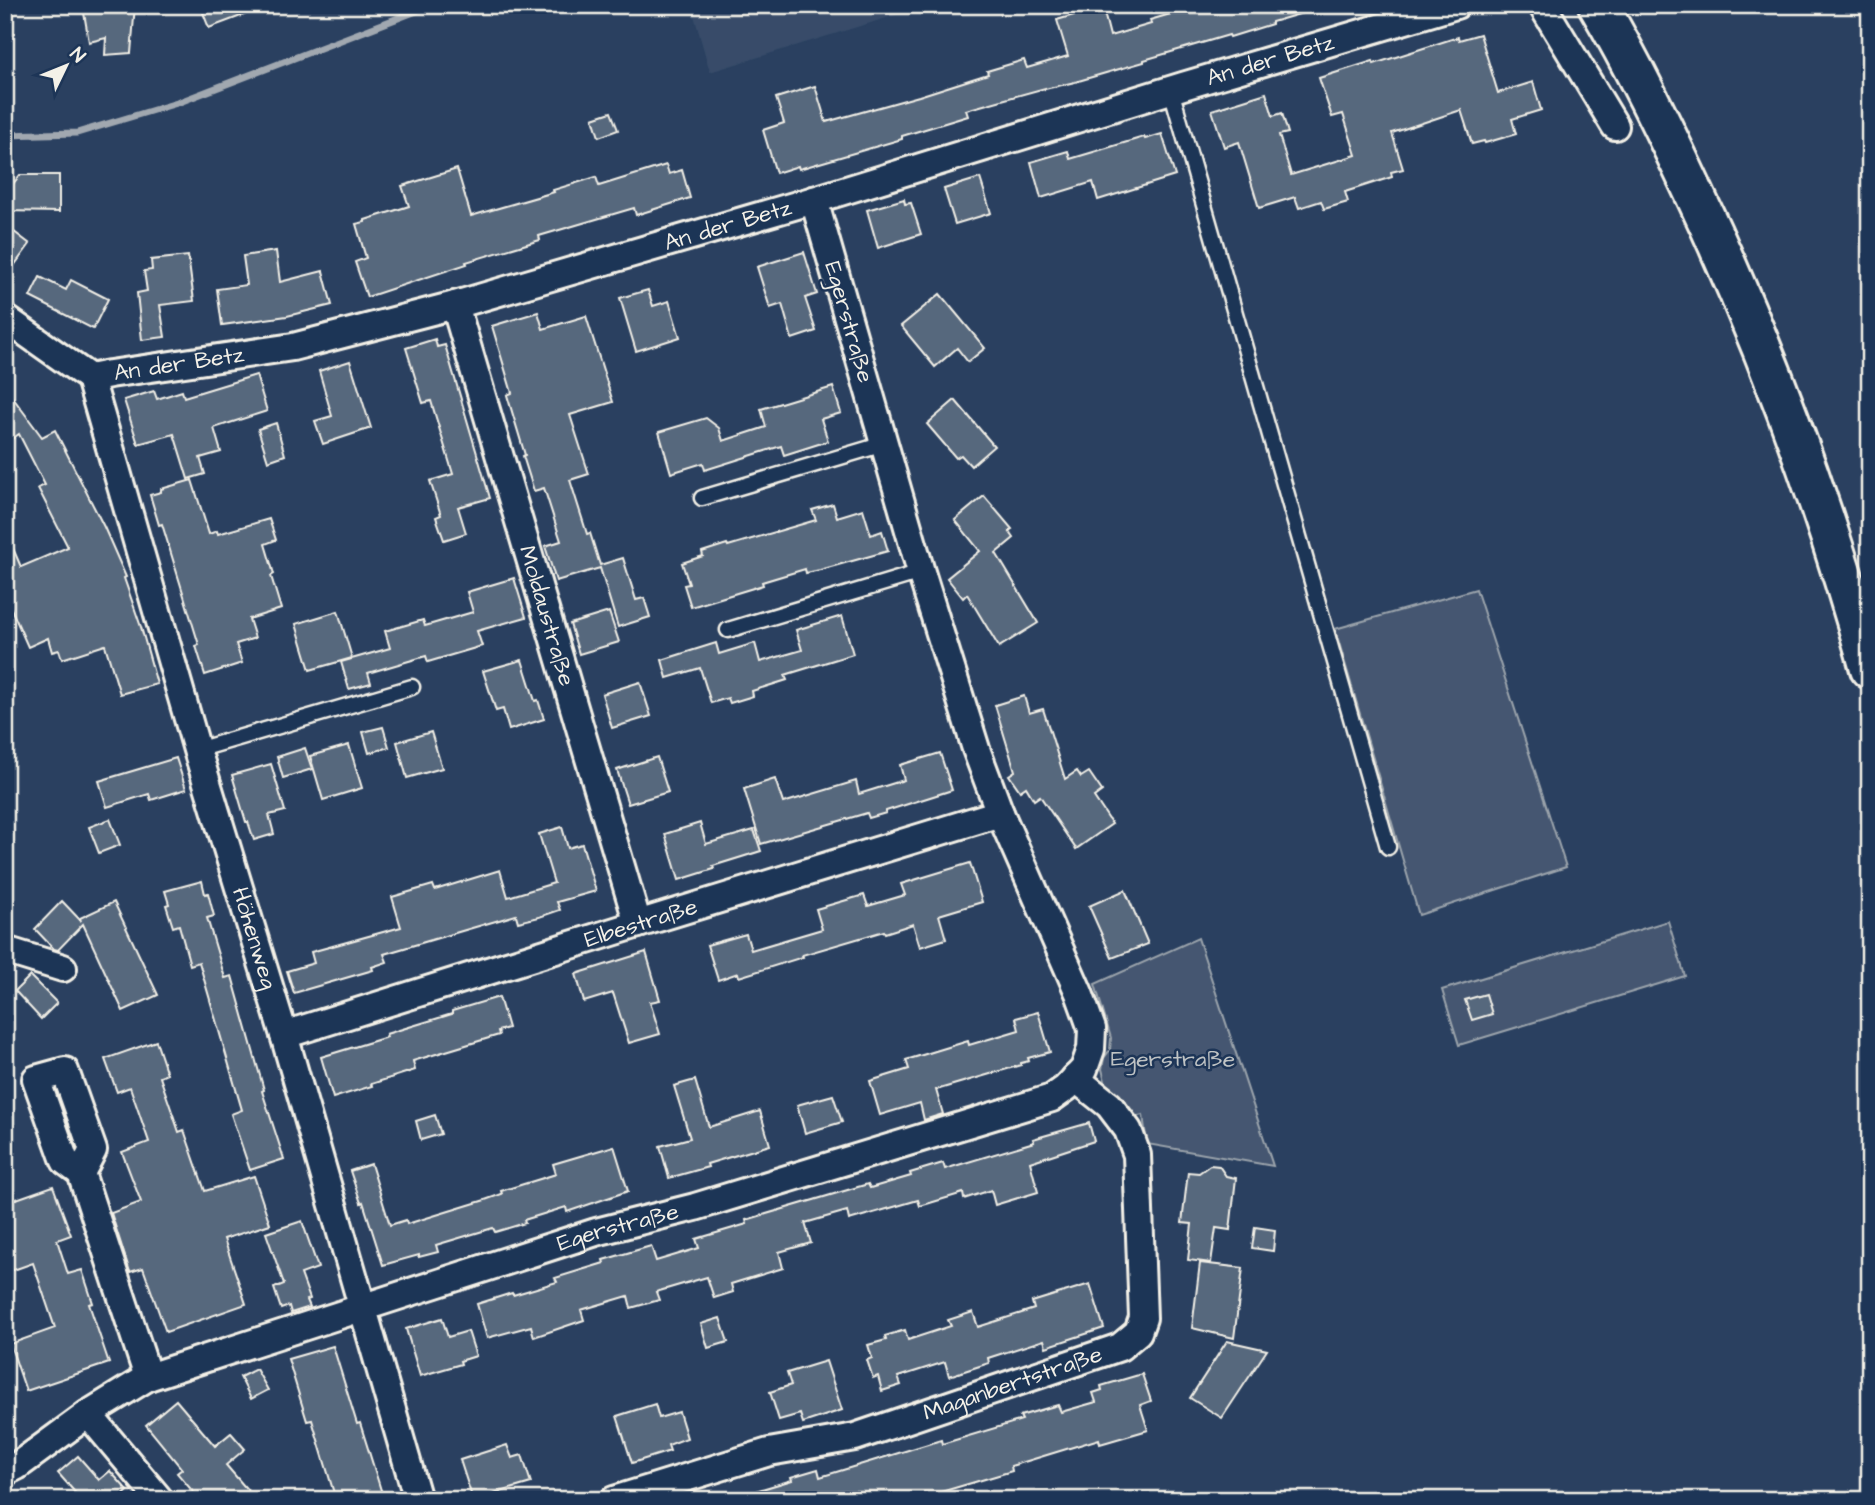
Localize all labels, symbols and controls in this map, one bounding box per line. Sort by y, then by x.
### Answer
street label: An der Betz [1203,26,1338,94]
north arrow [32,32,102,102]
text: N [63,42,91,69]
street label: An der Betz [660,191,796,259]
street label: Egerstraße [815,258,882,387]
street label: An der Betz [112,338,247,389]
street label: Moldaustraße [511,542,583,690]
street label: Höhenweg [224,883,285,994]
street label: Elbestraße [580,891,701,956]
park label: Egerstraße [1111,1043,1235,1076]
street label: Egerstraße [553,1196,682,1260]
street label: Maganbertstraße [919,1338,1106,1429]

